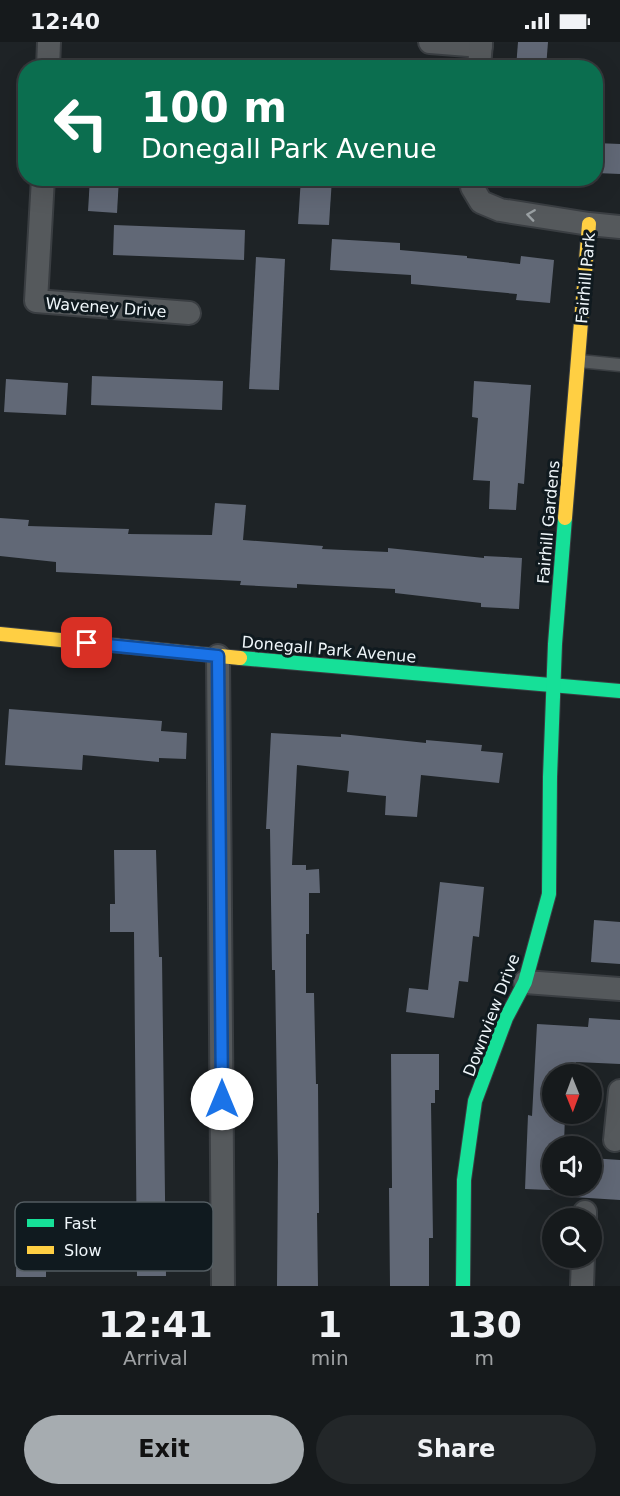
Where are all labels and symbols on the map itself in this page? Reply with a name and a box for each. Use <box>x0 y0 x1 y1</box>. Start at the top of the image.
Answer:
one-way arrow <box>526 209 536 222</box>
street label: Fairhill Park <box>572 231 599 324</box>
street label: Waveney Drive <box>45 294 167 321</box>
street label: Fairhill Gardens <box>534 460 563 585</box>
pin <box>61 617 112 668</box>
street label: Donegall Park Avenue <box>241 632 417 667</box>
street label: Downview Drive <box>459 951 524 1079</box>
north arrow <box>542 1064 602 1124</box>
position arrow <box>190 1067 254 1131</box>
legend <box>15 1202 213 1271</box>
text: Fast <box>64 1214 96 1233</box>
text: Slow <box>64 1241 101 1260</box>

